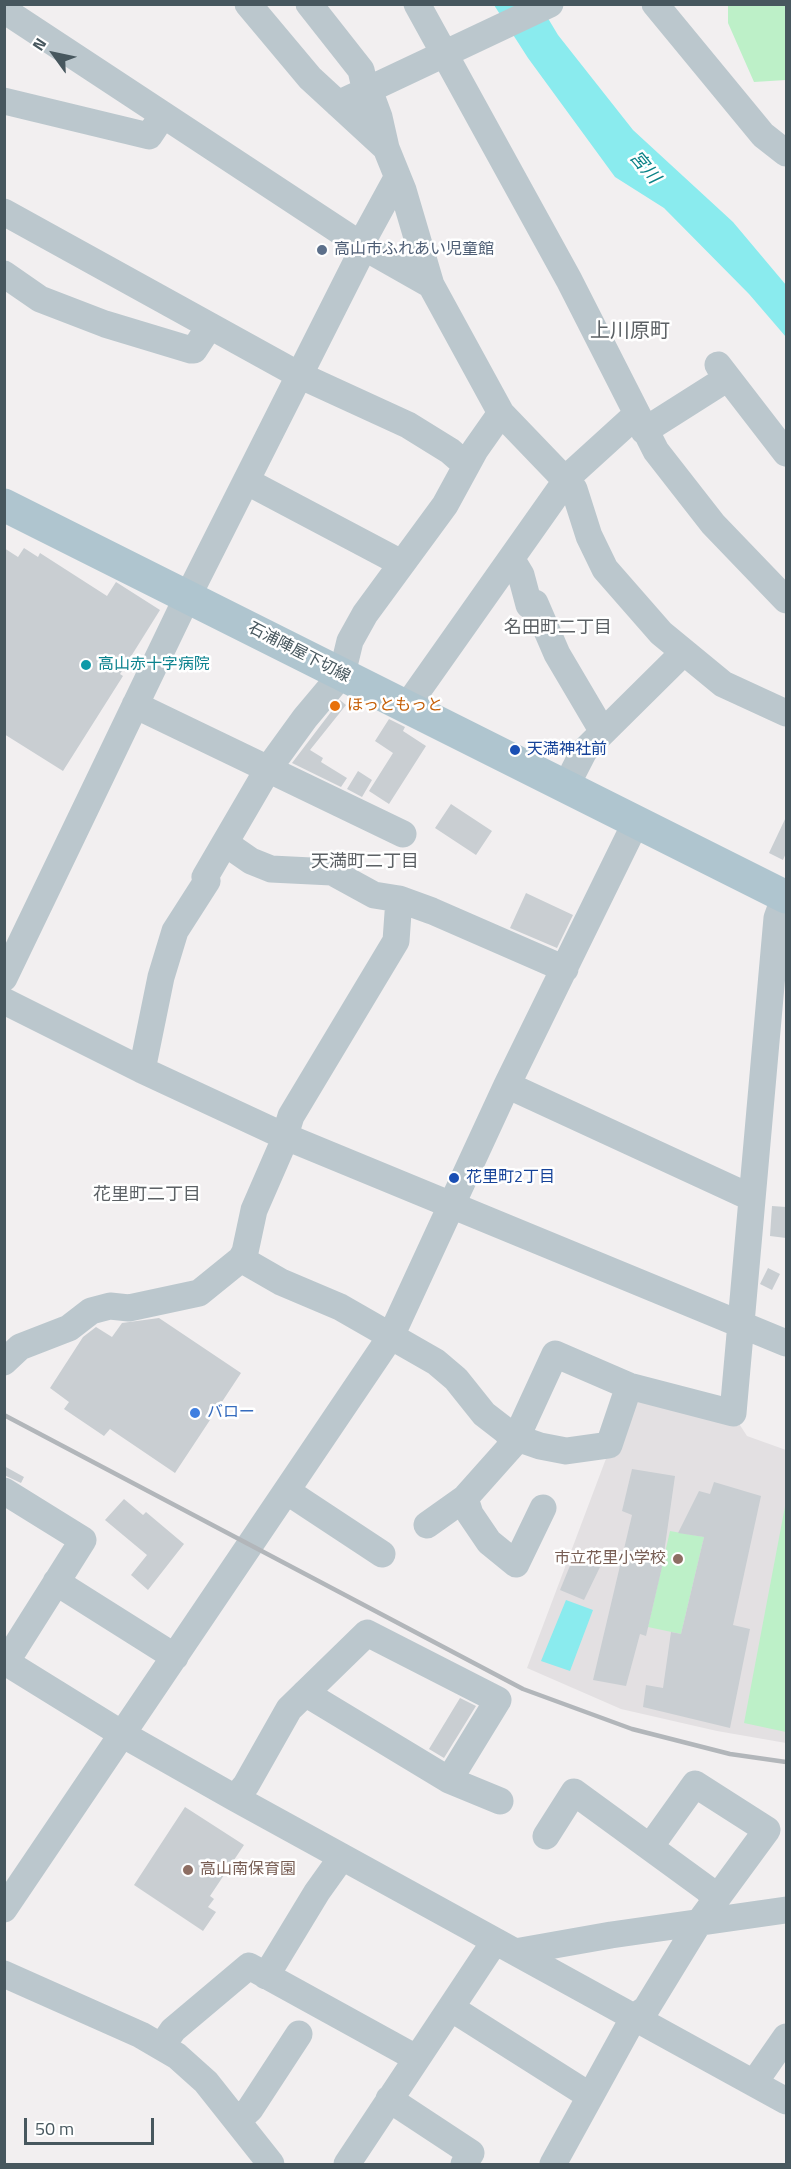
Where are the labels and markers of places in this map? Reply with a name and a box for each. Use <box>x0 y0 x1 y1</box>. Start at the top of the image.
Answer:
place label: 高山市ふれあい児童館 <box>334 240 494 260</box>
marker: 高山市ふれあい児童館 <box>315 243 329 257</box>
place label: 高山赤十字病院 <box>98 655 210 675</box>
marker: 高山赤十字病院 <box>79 658 93 672</box>
place label: ほっともっと <box>347 696 443 716</box>
marker: ほっともっと <box>328 699 342 713</box>
place label: 天満神社前 <box>527 740 607 760</box>
marker: 天満神社前 <box>508 743 522 757</box>
place label: 花里町2丁目 <box>466 1168 555 1188</box>
marker: 花里町2丁目 <box>447 1171 461 1185</box>
place label: バロー <box>207 1403 255 1423</box>
marker: バロー <box>188 1406 202 1420</box>
place label: 市立花里小学校 <box>554 1549 666 1569</box>
marker: 市立花里小学校 <box>671 1552 685 1566</box>
place label: 高山南保育園 <box>200 1860 296 1880</box>
marker: 高山南保育園 <box>181 1863 195 1877</box>

